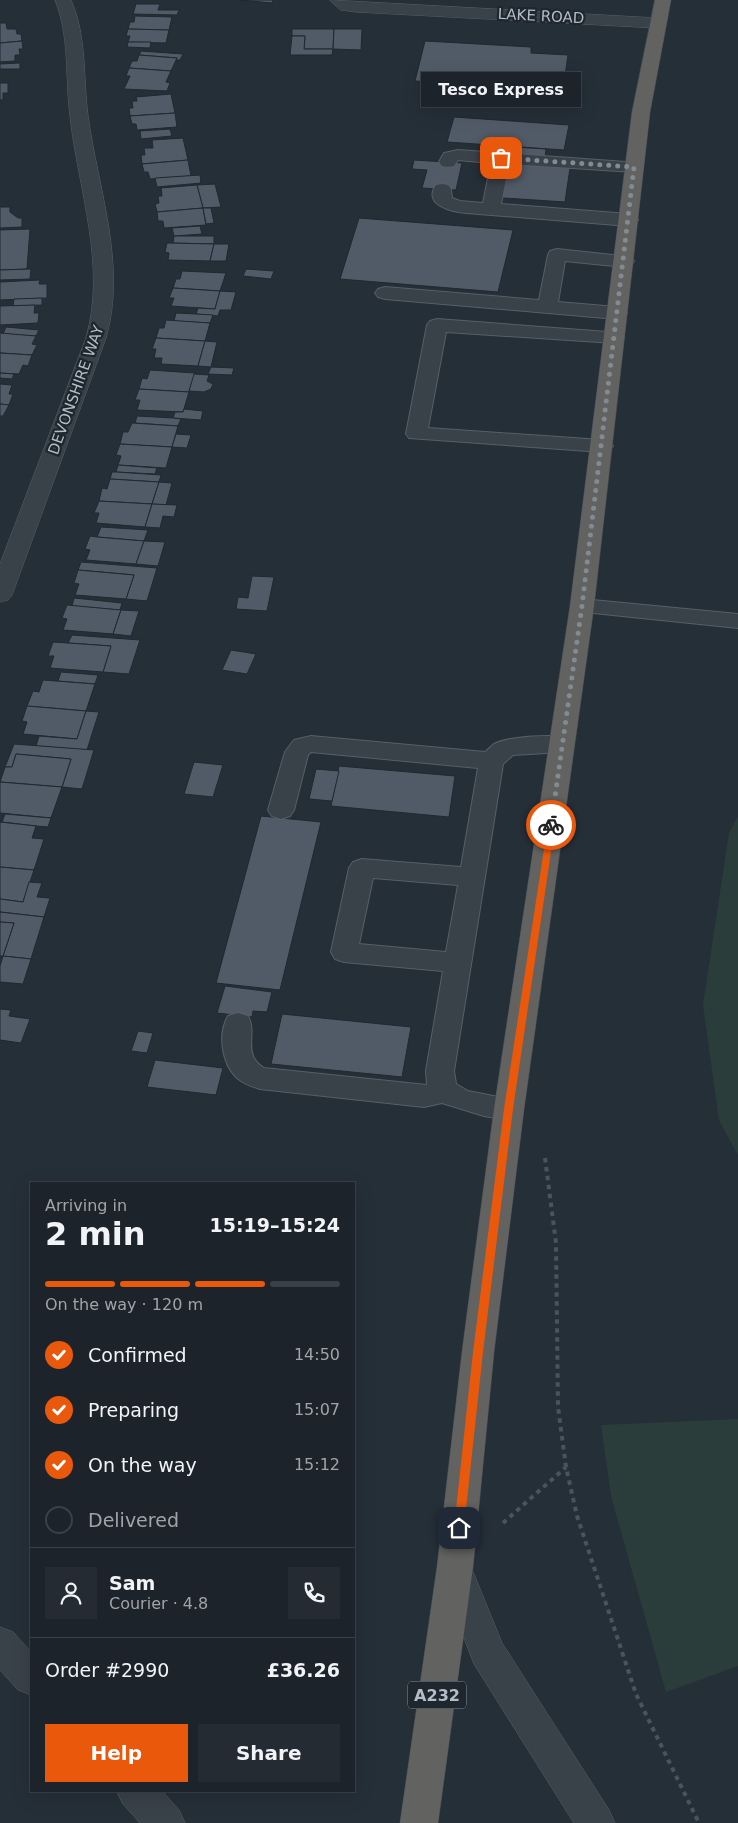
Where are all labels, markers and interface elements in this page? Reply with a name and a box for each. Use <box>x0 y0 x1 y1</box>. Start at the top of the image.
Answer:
street label: LAKE ROAD <box>497 5 585 27</box>
callout: Tesco Express <box>421 73 581 108</box>
text: Tesco Express <box>438 80 564 99</box>
pin <box>480 137 522 179</box>
icon: bag <box>487 144 515 172</box>
street label: DEVONSHIRE WAY <box>44 322 108 457</box>
courier <box>526 800 576 850</box>
icon: bike <box>537 811 565 839</box>
text: Arriving in <box>45 1196 127 1215</box>
text: 15:19–15:24 <box>210 1214 340 1236</box>
text: 2 min <box>45 1215 146 1253</box>
text: On the way · 120 m <box>45 1295 203 1314</box>
icon: check <box>45 1341 73 1369</box>
text: Confirmed <box>88 1344 187 1366</box>
text: 14:50 <box>294 1345 340 1364</box>
icon: check <box>45 1396 73 1424</box>
text: Preparing <box>88 1399 179 1421</box>
text: 15:07 <box>294 1400 340 1419</box>
icon: check <box>45 1451 73 1479</box>
text: On the way <box>88 1454 197 1476</box>
text: 15:12 <box>294 1455 340 1474</box>
pin <box>438 1507 480 1549</box>
text: Delivered <box>88 1509 179 1531</box>
icon: home <box>445 1514 473 1542</box>
button: person <box>45 1567 97 1619</box>
button: phone <box>288 1567 340 1619</box>
text: Sam <box>109 1572 155 1594</box>
text: Courier · 4.8 <box>109 1594 208 1613</box>
text: Order #2990 <box>45 1659 169 1681</box>
text: £36.26 <box>267 1659 340 1681</box>
road number: A232 <box>408 1682 466 1708</box>
button: Help <box>45 1724 188 1782</box>
button: Share <box>198 1724 340 1782</box>

